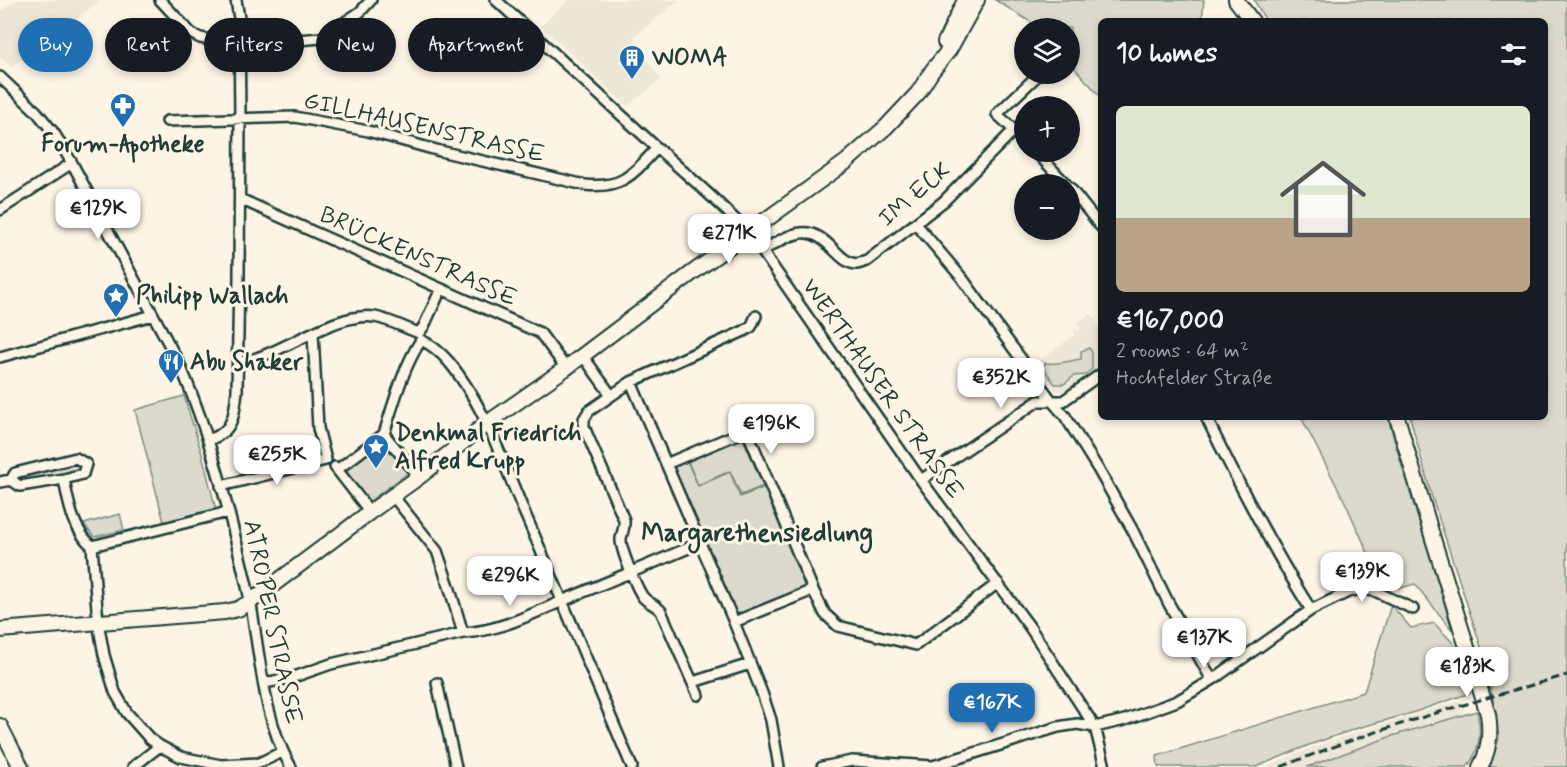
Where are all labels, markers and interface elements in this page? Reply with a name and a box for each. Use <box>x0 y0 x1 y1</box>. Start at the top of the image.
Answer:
chip: Buy <box>18 18 93 72</box>
chip: Rent <box>105 18 192 72</box>
chip: Filters <box>204 18 304 72</box>
chip: New <box>316 18 396 72</box>
chip: Apartment <box>408 18 545 72</box>
map controls <box>1014 18 1080 240</box>
button: layers <box>1014 18 1080 84</box>
text: 10 homes <box>1116 37 1217 71</box>
icon: filters <box>1497 38 1530 71</box>
building icon: WOMA <box>617 43 647 81</box>
place label: WOMA <box>651 43 728 74</box>
street label: GILLHAUSENSTRASSE <box>301 85 547 171</box>
pharmacy icon: Forum-Apotheke <box>108 91 138 129</box>
button: + <box>1014 96 1080 162</box>
place label: Forum-Apotheke <box>41 129 205 163</box>
icon: home <box>1269 145 1377 253</box>
street label: IM ECK <box>872 156 958 234</box>
button: − <box>1014 174 1080 240</box>
pin: €129K <box>56 189 140 240</box>
text: €129K <box>69 195 127 222</box>
street label: BRÜCKENSTRASSE <box>315 200 521 314</box>
pin: €271K <box>687 214 771 265</box>
text: €271K <box>702 220 756 247</box>
street label: WERTHAUSER STRASSE <box>794 273 970 505</box>
place icon: Philipp Wallach <box>101 281 131 319</box>
place label: Philipp Wallach <box>136 281 289 312</box>
text: €167,000 <box>1116 304 1224 338</box>
text: 2 rooms · 64 m² <box>1116 338 1249 365</box>
restaurant icon: Abu Shaker <box>156 347 186 385</box>
place label: Abu Shaker <box>190 347 304 378</box>
pin: €352K <box>959 358 1043 409</box>
text: €352K <box>972 364 1030 391</box>
text: Hochfelder Straße <box>1116 365 1273 392</box>
pin: €196K <box>729 404 813 455</box>
text: €196K <box>742 410 800 437</box>
place label: Denkmal Friedrich Alfred Krupp <box>395 418 582 477</box>
place icon: Denkmal Friedrich Alfred Krupp <box>361 432 391 470</box>
pin: €255K <box>235 435 319 486</box>
text: €255K <box>248 441 306 468</box>
street label: ATROPER STRASSE <box>235 517 309 727</box>
district label: Margarethensiedlung <box>641 517 873 554</box>
pin: €139K <box>1320 552 1404 603</box>
pin: €296K <box>468 556 552 607</box>
text: €139K <box>1334 558 1390 585</box>
text: €296K <box>481 562 539 589</box>
pin: €137K <box>1162 618 1246 669</box>
text: €137K <box>1176 624 1232 651</box>
pin: €183K <box>1425 647 1509 698</box>
text: €183K <box>1439 653 1495 680</box>
pin: €167K <box>950 683 1034 734</box>
text: €167K <box>963 689 1021 716</box>

